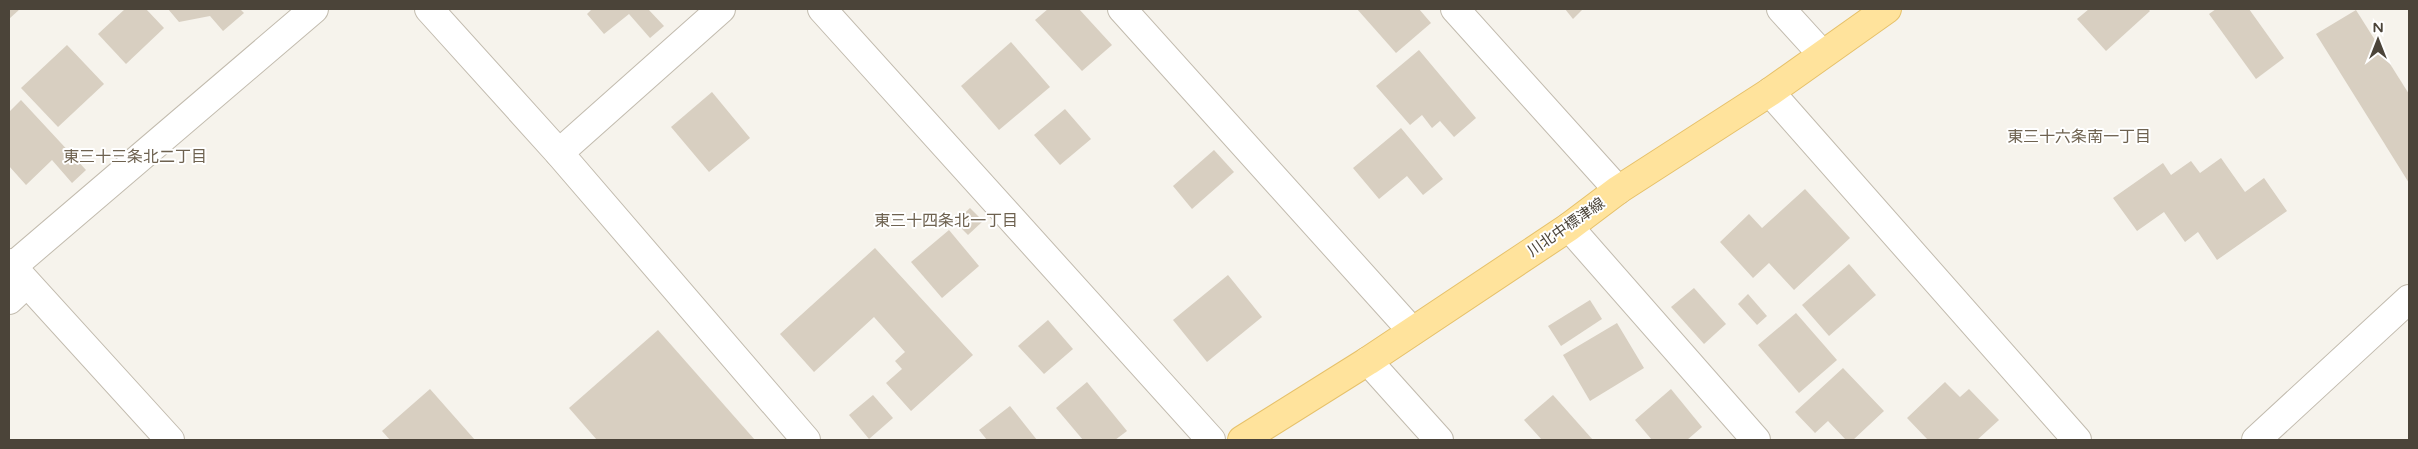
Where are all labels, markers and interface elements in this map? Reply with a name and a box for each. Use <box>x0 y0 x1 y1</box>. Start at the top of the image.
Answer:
north arrow <box>2353 15 2403 65</box>
text: N <box>2372 19 2384 36</box>
district label: 東三十六条南一丁目 <box>2007 127 2151 147</box>
district label: 東三十三条北二丁目 <box>63 147 207 167</box>
street label: 川北中標津線 <box>1524 194 1608 260</box>
district label: 東三十四条北一丁目 <box>874 211 1018 231</box>

